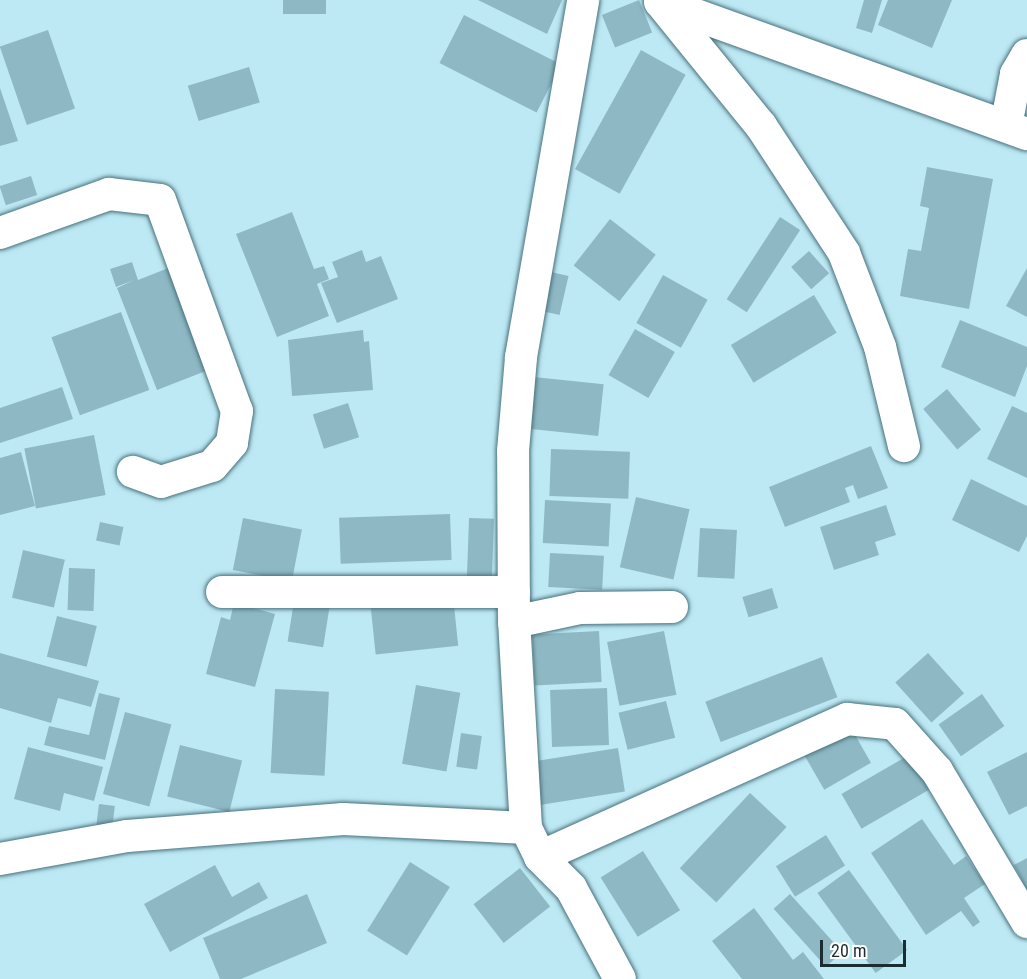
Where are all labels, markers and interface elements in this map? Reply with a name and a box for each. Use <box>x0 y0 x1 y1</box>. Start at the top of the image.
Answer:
scale bar <box>823 928 908 966</box>
text: 20 m <box>831 940 866 961</box>

